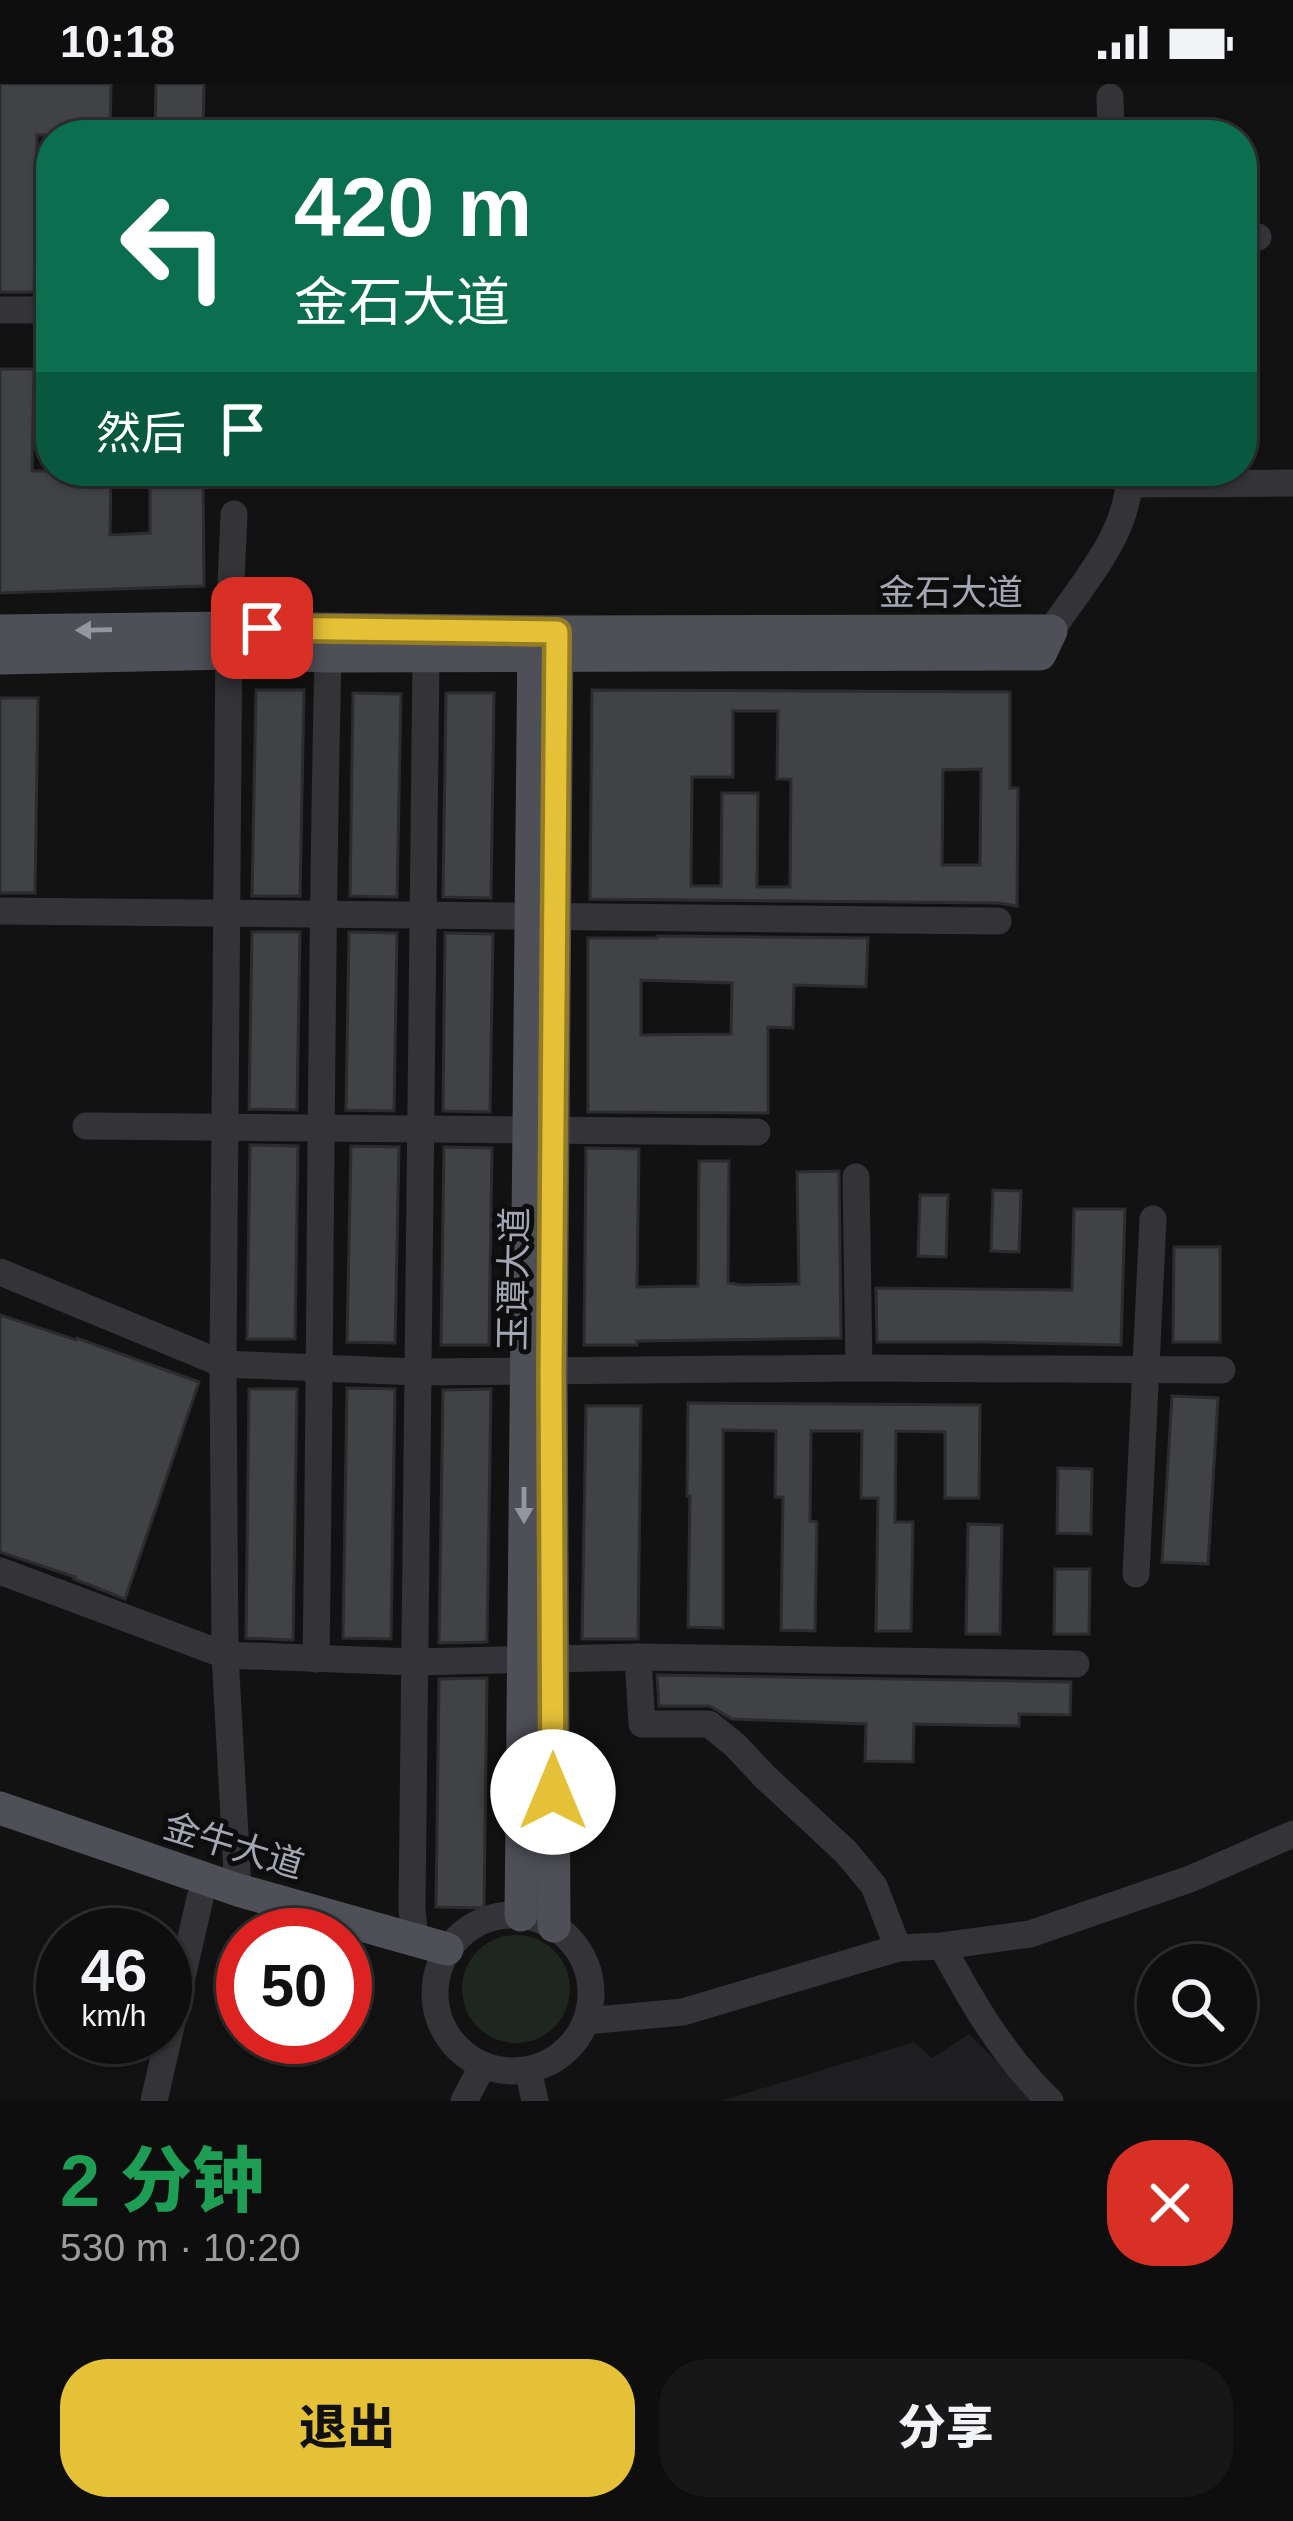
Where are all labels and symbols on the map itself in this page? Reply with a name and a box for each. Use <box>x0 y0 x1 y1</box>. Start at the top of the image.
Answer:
street label: 金石大道 <box>879 572 1023 613</box>
pin <box>211 577 313 679</box>
one-way arrow <box>74 620 112 640</box>
street label: 玉谭大道 <box>492 1207 535 1351</box>
one-way arrow <box>515 1487 534 1525</box>
position arrow <box>490 1729 616 1855</box>
street label: 金牛大道 <box>159 1805 309 1886</box>
speed limit sign: 50 <box>216 1908 372 2064</box>

